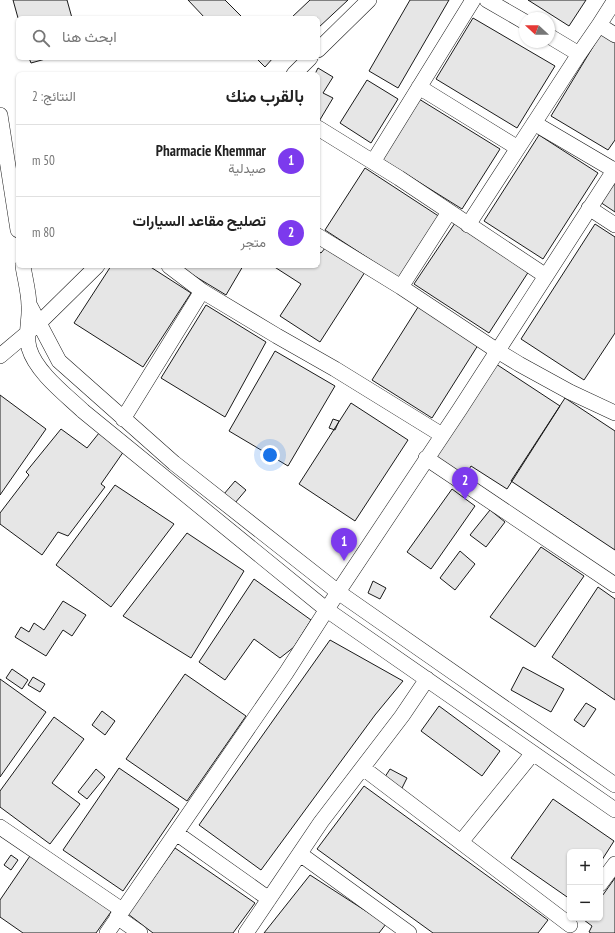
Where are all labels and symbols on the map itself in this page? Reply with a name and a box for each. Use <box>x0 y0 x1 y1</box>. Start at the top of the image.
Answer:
north arrow <box>519 12 555 48</box>
your location <box>260 445 280 465</box>
pin: 2 <box>452 467 478 500</box>
pin: 1 <box>331 528 357 561</box>

